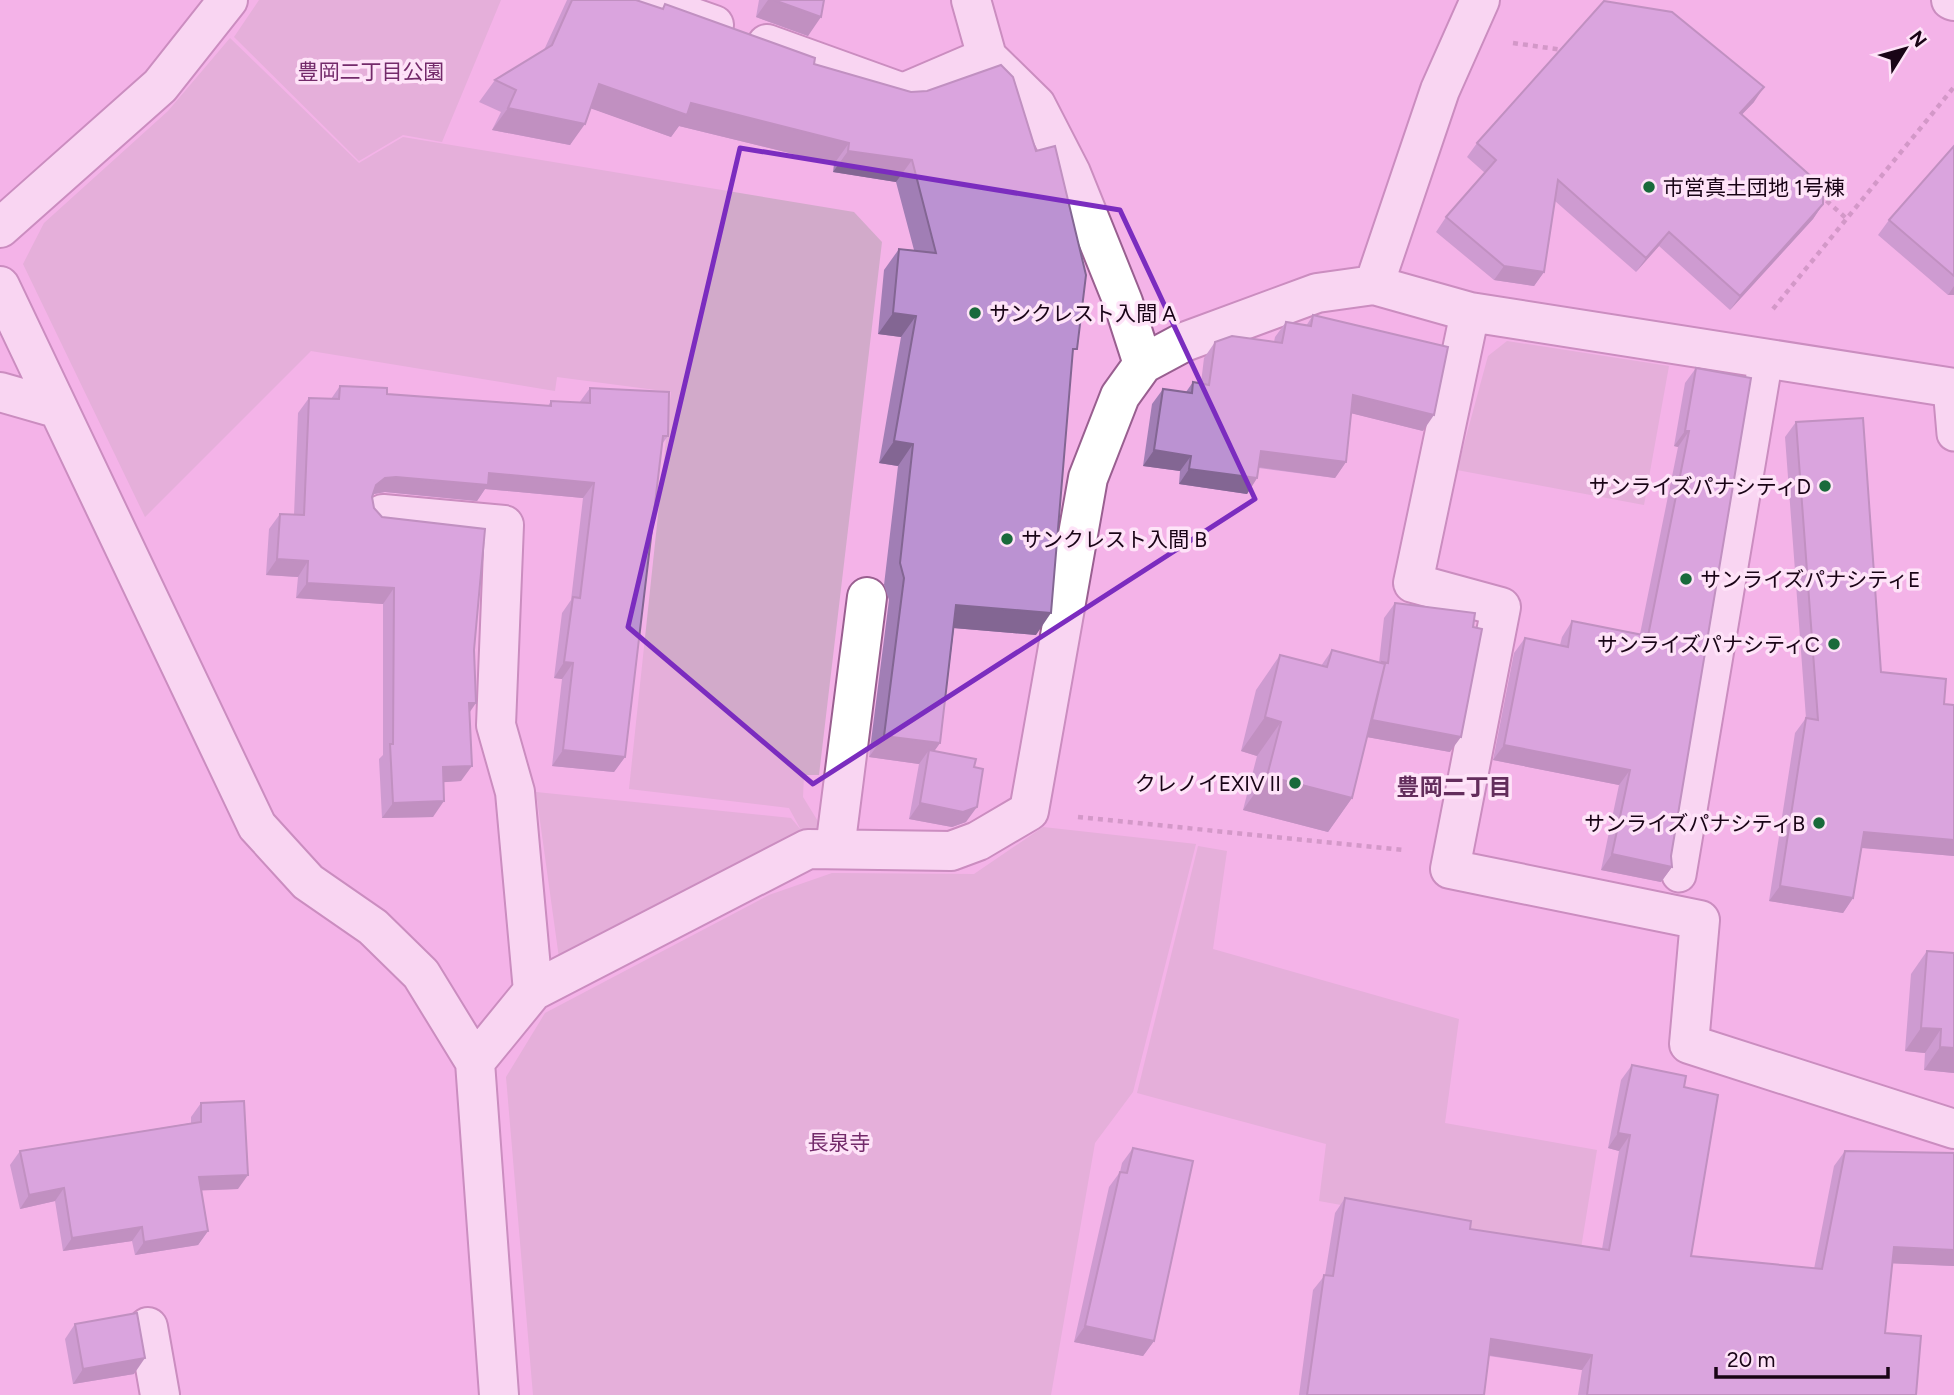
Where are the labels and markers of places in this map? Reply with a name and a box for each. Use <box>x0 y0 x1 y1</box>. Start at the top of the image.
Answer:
place label: 市営真土団地 1号棟 <box>1663 175 1845 200</box>
marker: 市営真土団地 1号棟 <box>1641 179 1657 195</box>
place label: サンクレスト入間 A <box>989 301 1176 326</box>
marker: サンクレスト入間 A <box>967 305 983 321</box>
place label: サンライズパナシティD <box>1588 474 1811 499</box>
marker: サンライズパナシティD <box>1817 478 1833 494</box>
place label: サンクレスト入間 B <box>1021 527 1207 552</box>
marker: サンクレスト入間 B <box>999 531 1015 547</box>
place label: サンライズパナシティE <box>1700 567 1921 592</box>
marker: サンライズパナシティE <box>1678 571 1694 587</box>
place label: サンライズパナシティC <box>1597 632 1820 657</box>
marker: サンライズパナシティC <box>1826 636 1842 652</box>
place label: クレノイEXIV II <box>1135 771 1281 796</box>
marker: クレノイEXIV II <box>1287 775 1303 791</box>
place label: サンライズパナシティB <box>1584 811 1805 836</box>
marker: サンライズパナシティB <box>1811 815 1827 831</box>

